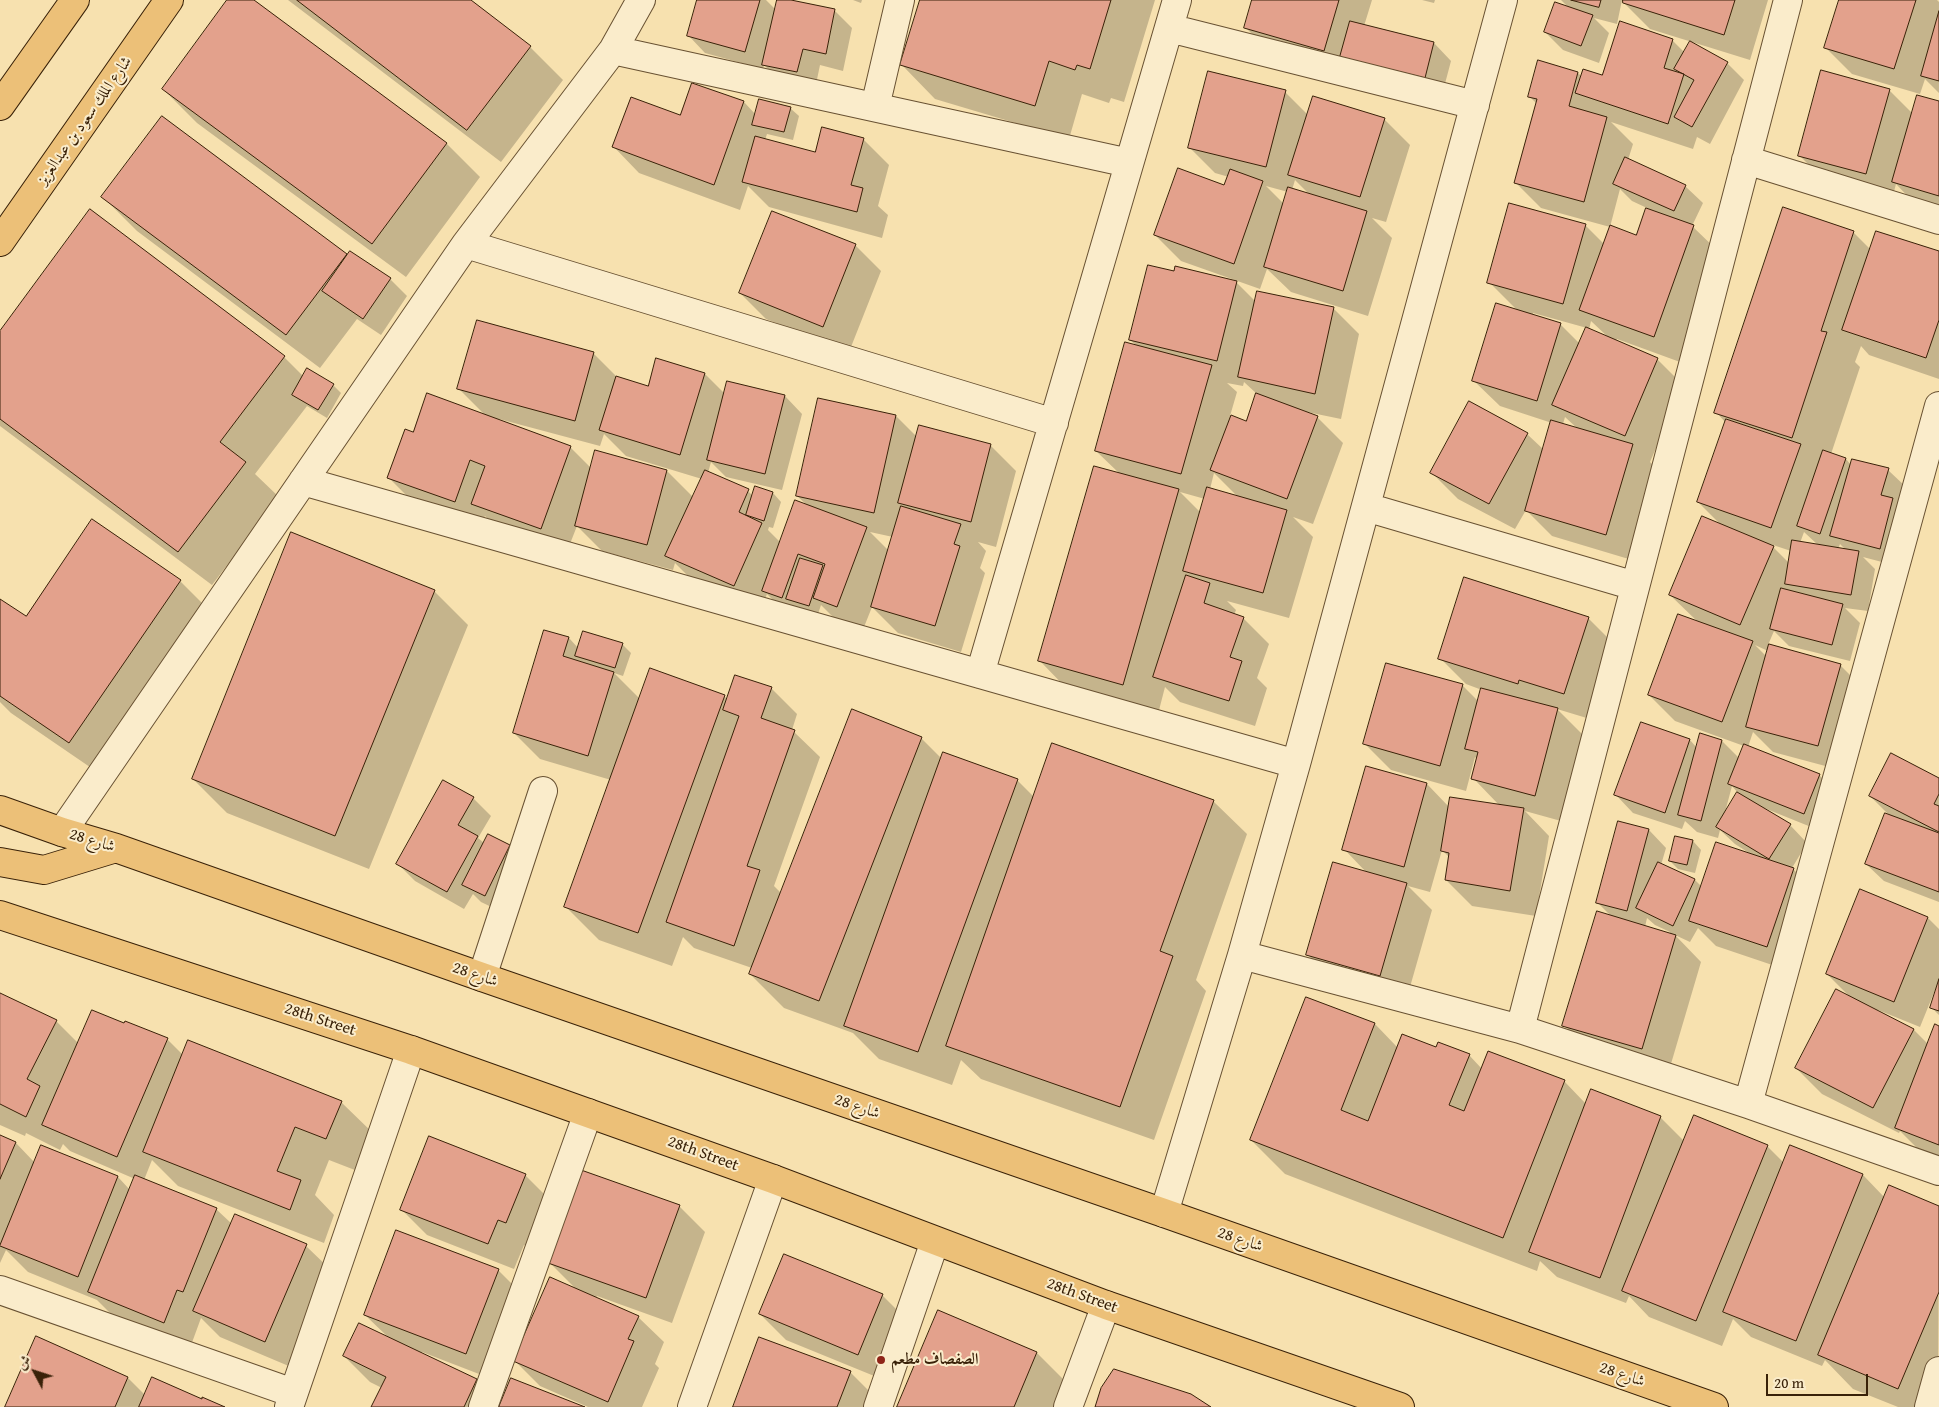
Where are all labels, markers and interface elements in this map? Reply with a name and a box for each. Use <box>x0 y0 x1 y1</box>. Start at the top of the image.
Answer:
street label: شارع الملك سعود بن عبدالعزيز <box>33 53 137 189</box>
street label: شارع 28 <box>67 825 117 857</box>
street label: شارع 28 <box>450 958 500 992</box>
street label: 28th Street <box>282 999 358 1041</box>
street label: شارع 28 <box>832 1090 882 1124</box>
street label: 28th Street <box>665 1132 741 1176</box>
street label: شارع 28 <box>1215 1223 1265 1257</box>
street label: 28th Street <box>1044 1274 1120 1318</box>
north arrow <box>10 1347 60 1397</box>
place label: الصفصاف مطعم <box>891 1350 979 1370</box>
text: ش <box>11 1351 36 1374</box>
marker: الصفصاف مطعم <box>875 1354 887 1366</box>
street label: شارع 28 <box>1597 1358 1647 1392</box>
scale bar <box>1769 1364 1872 1396</box>
text: 20 m <box>1774 1372 1804 1393</box>

